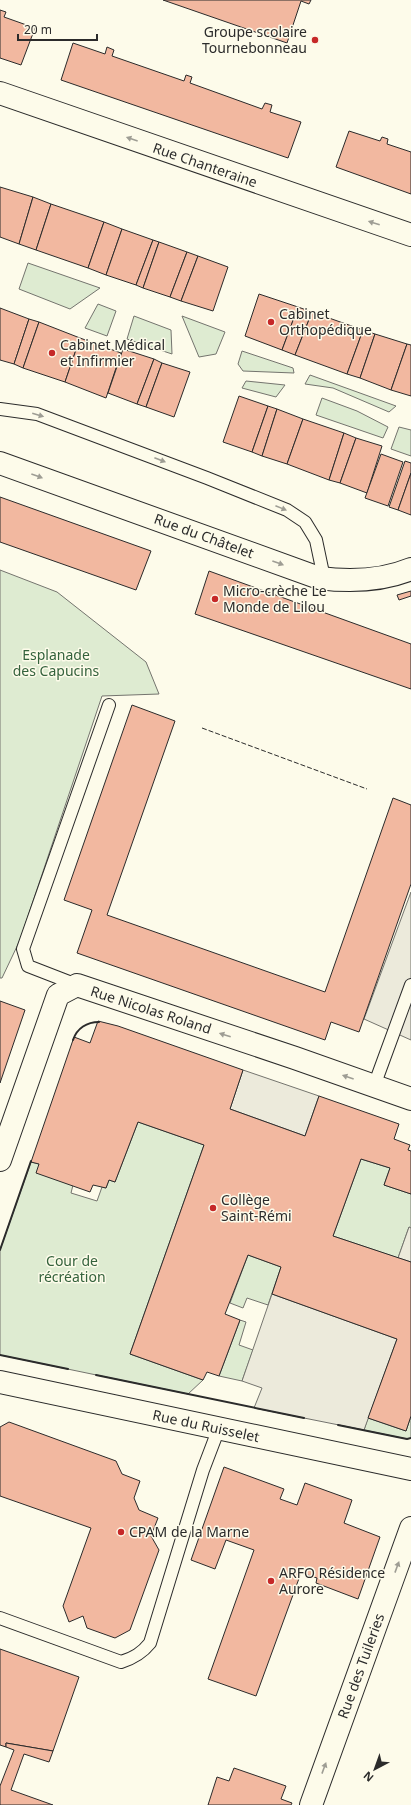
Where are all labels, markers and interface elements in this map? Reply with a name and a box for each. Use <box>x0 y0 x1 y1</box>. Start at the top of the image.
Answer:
scale bar <box>18 16 97 42</box>
text: 20 m <box>24 21 52 38</box>
place label: Groupe scolaire Tournebonneau <box>202 22 307 57</box>
marker: Groupe scolaire Tournebonneau <box>310 35 320 45</box>
one-way arrow <box>126 136 138 142</box>
street label: Rue Chanteraine <box>150 138 260 191</box>
one-way arrow <box>368 220 380 226</box>
place label: Cabinet Orthopédique <box>279 304 372 339</box>
marker: Cabinet Orthopédique <box>266 317 276 327</box>
place label: Cabinet Médical et Infirmier <box>60 335 165 370</box>
marker: Cabinet Médical et Infirmier <box>47 348 57 358</box>
one-way arrow <box>33 412 45 418</box>
one-way arrow <box>155 458 167 464</box>
one-way arrow <box>31 474 43 480</box>
one-way arrow <box>275 504 287 511</box>
street label: Rue du Châtelet <box>152 509 257 562</box>
one-way arrow <box>272 560 284 566</box>
place label: Micro-crèche Le Monde de Lilou <box>223 581 327 616</box>
marker: Micro-crèche Le Monde de Lilou <box>210 594 220 604</box>
park label: Esplanade des Capucins <box>13 645 100 680</box>
street label: Rue Nicolas Roland <box>88 981 214 1038</box>
one-way arrow <box>218 1032 230 1038</box>
one-way arrow <box>341 1073 353 1079</box>
place label: Collège Saint-Rémi <box>221 1190 292 1225</box>
marker: Collège Saint-Rémi <box>208 1203 218 1213</box>
park label: Cour de récréation <box>38 1251 106 1286</box>
street label: Rue du Ruisselet <box>151 1405 261 1446</box>
place label: CPAM de la Marne <box>129 1522 249 1541</box>
marker: CPAM de la Marne <box>116 1527 126 1537</box>
one-way arrow <box>394 1561 400 1573</box>
place label: ARFO Résidence Aurore <box>279 1563 385 1598</box>
marker: ARFO Résidence Aurore <box>266 1576 276 1586</box>
street label: Rue des Tuileries <box>333 1610 388 1721</box>
north arrow <box>355 1749 395 1789</box>
one-way arrow <box>321 1762 327 1774</box>
text: N <box>360 1768 376 1786</box>

